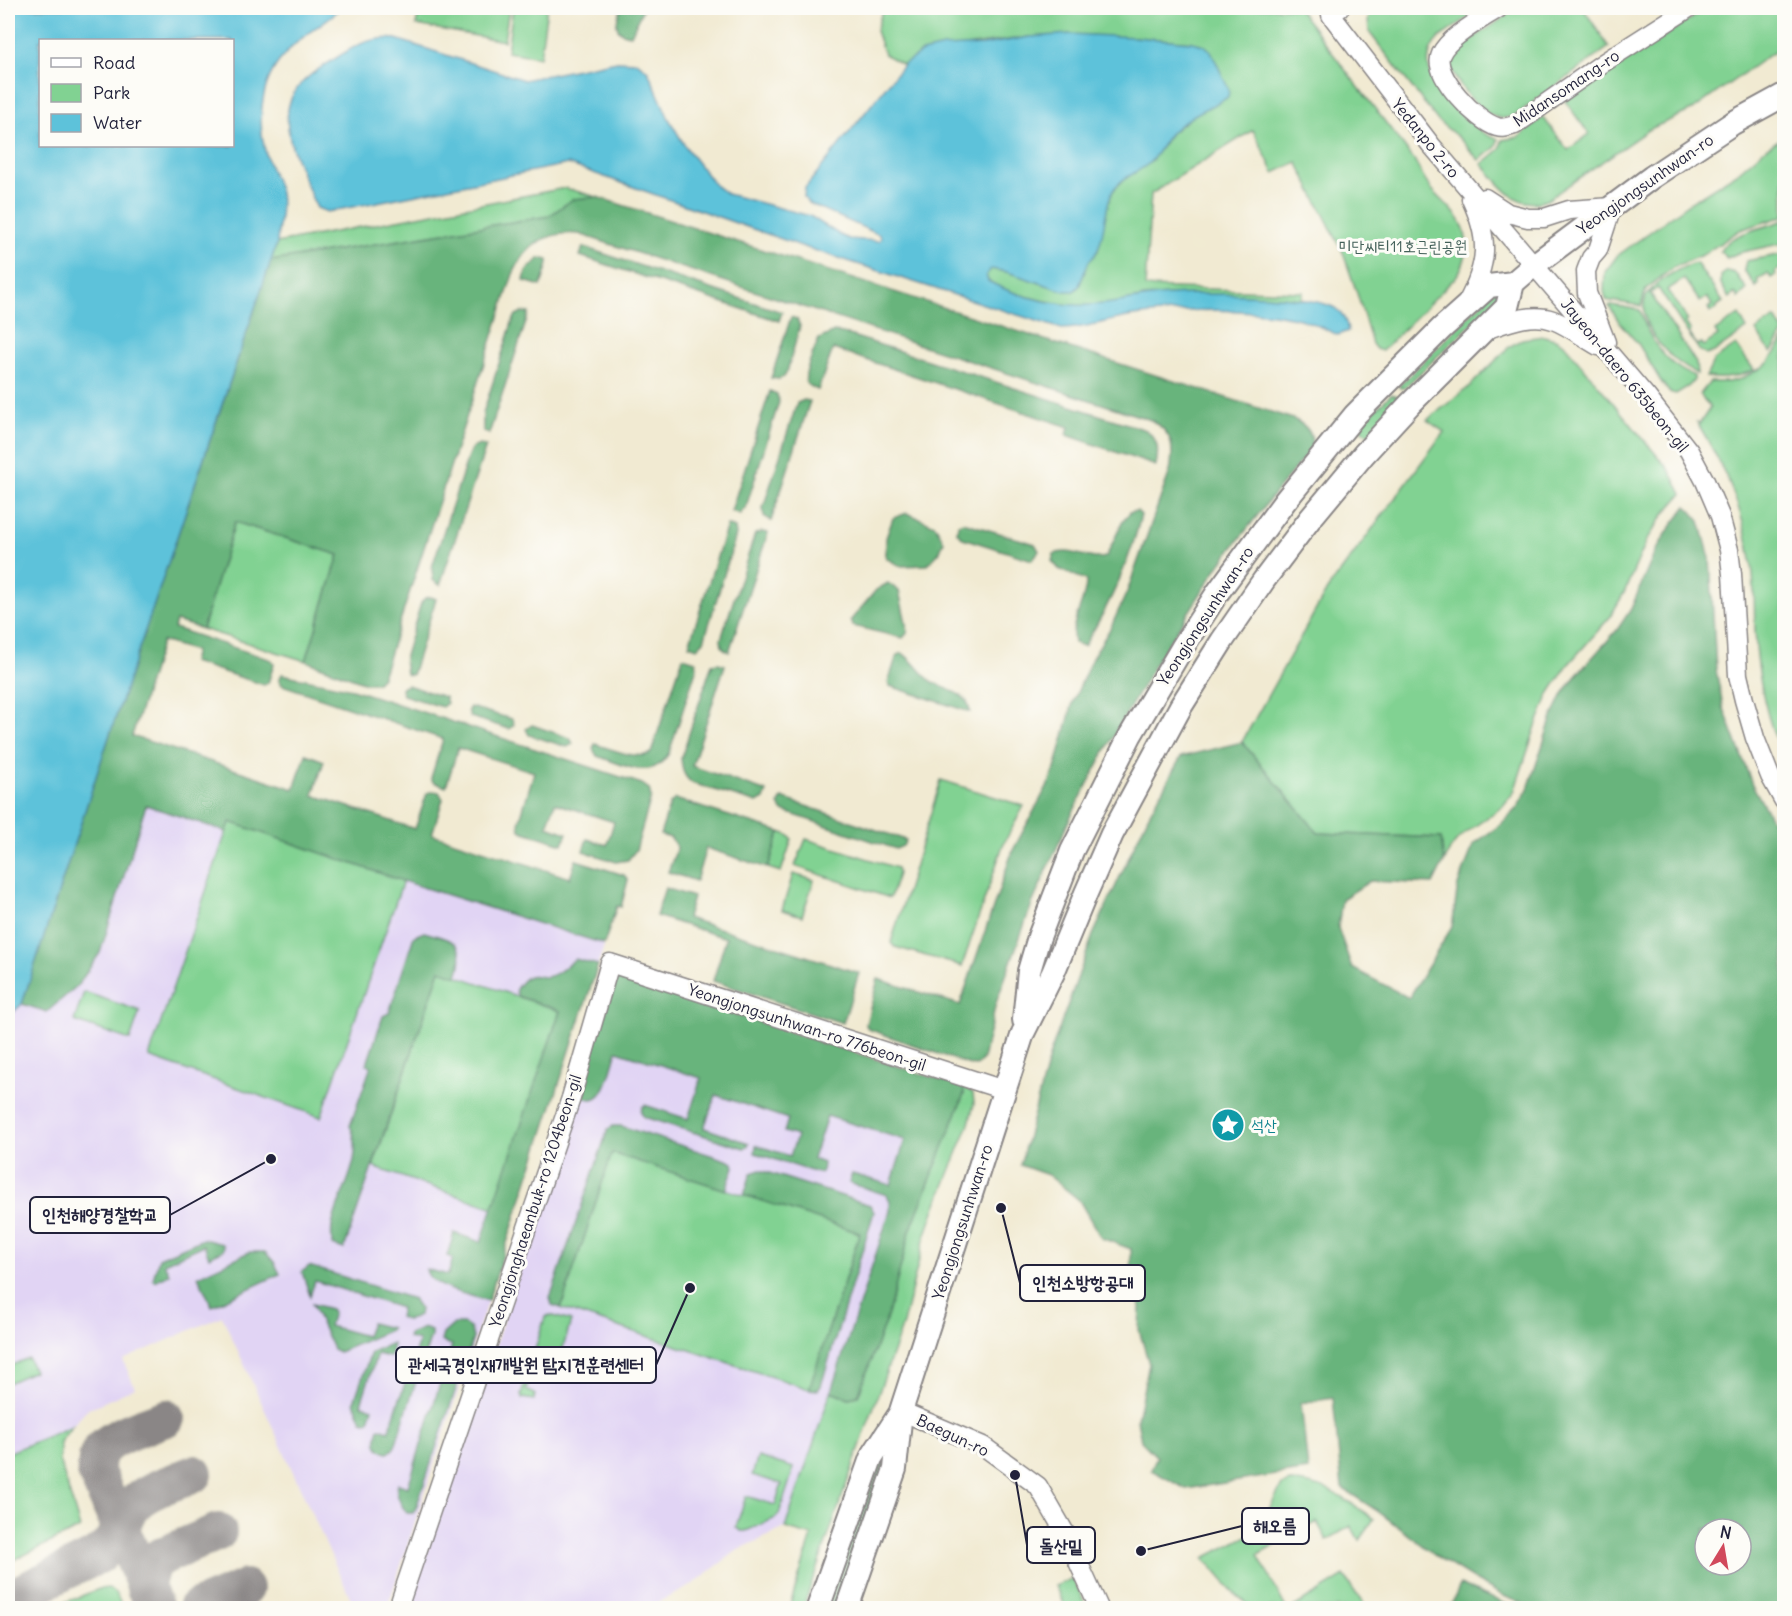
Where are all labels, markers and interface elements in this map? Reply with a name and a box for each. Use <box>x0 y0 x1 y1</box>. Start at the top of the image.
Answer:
legend <box>39 39 234 147</box>
street label: Midansomang-ro <box>1509 45 1623 131</box>
text: Road <box>93 51 136 74</box>
text: Park <box>93 81 130 104</box>
street label: Yedanpo 2-ro <box>1388 94 1464 182</box>
text: Water <box>93 111 143 134</box>
street label: Yeongjongsunhwan-ro <box>1573 129 1717 239</box>
park label: 미단씨티11호근린공원 <box>1339 236 1467 256</box>
street label: Jayeon-daero 635beon-gil <box>1557 294 1693 456</box>
street label: Yeongjongsunhwan-ro <box>1152 543 1258 689</box>
street label: Yeongjongsunhwan-ro 776beon-gil <box>685 979 929 1075</box>
street label: Yeongjonghaeanbuk-ro 1204beon-gil <box>485 1072 585 1330</box>
place icon: 석산 <box>1210 1107 1246 1143</box>
place label: 석산 <box>1251 1115 1277 1135</box>
street label: Yeongjongsunhwan-ro <box>927 1142 997 1302</box>
callout: 인천해양경찰학교 <box>30 1197 170 1233</box>
text: 인천해양경찰학교 <box>42 1203 158 1226</box>
callout: 인천소방항공대 <box>1020 1265 1145 1301</box>
text: 인천소방항공대 <box>1032 1271 1134 1294</box>
callout: 관세국경인재개발원 탐지견훈련센터 <box>396 1347 656 1383</box>
text: 관세국경인재개발원 탐지견훈련센터 <box>408 1353 644 1376</box>
street label: Baegun-ro <box>914 1410 992 1460</box>
callout: 해오름 <box>1242 1508 1309 1544</box>
text: 해오름 <box>1253 1514 1297 1537</box>
north arrow <box>1693 1517 1753 1577</box>
text: N <box>1719 1521 1733 1543</box>
callout: 돌산밑 <box>1027 1527 1095 1563</box>
text: 돌산밑 <box>1039 1534 1083 1557</box>

